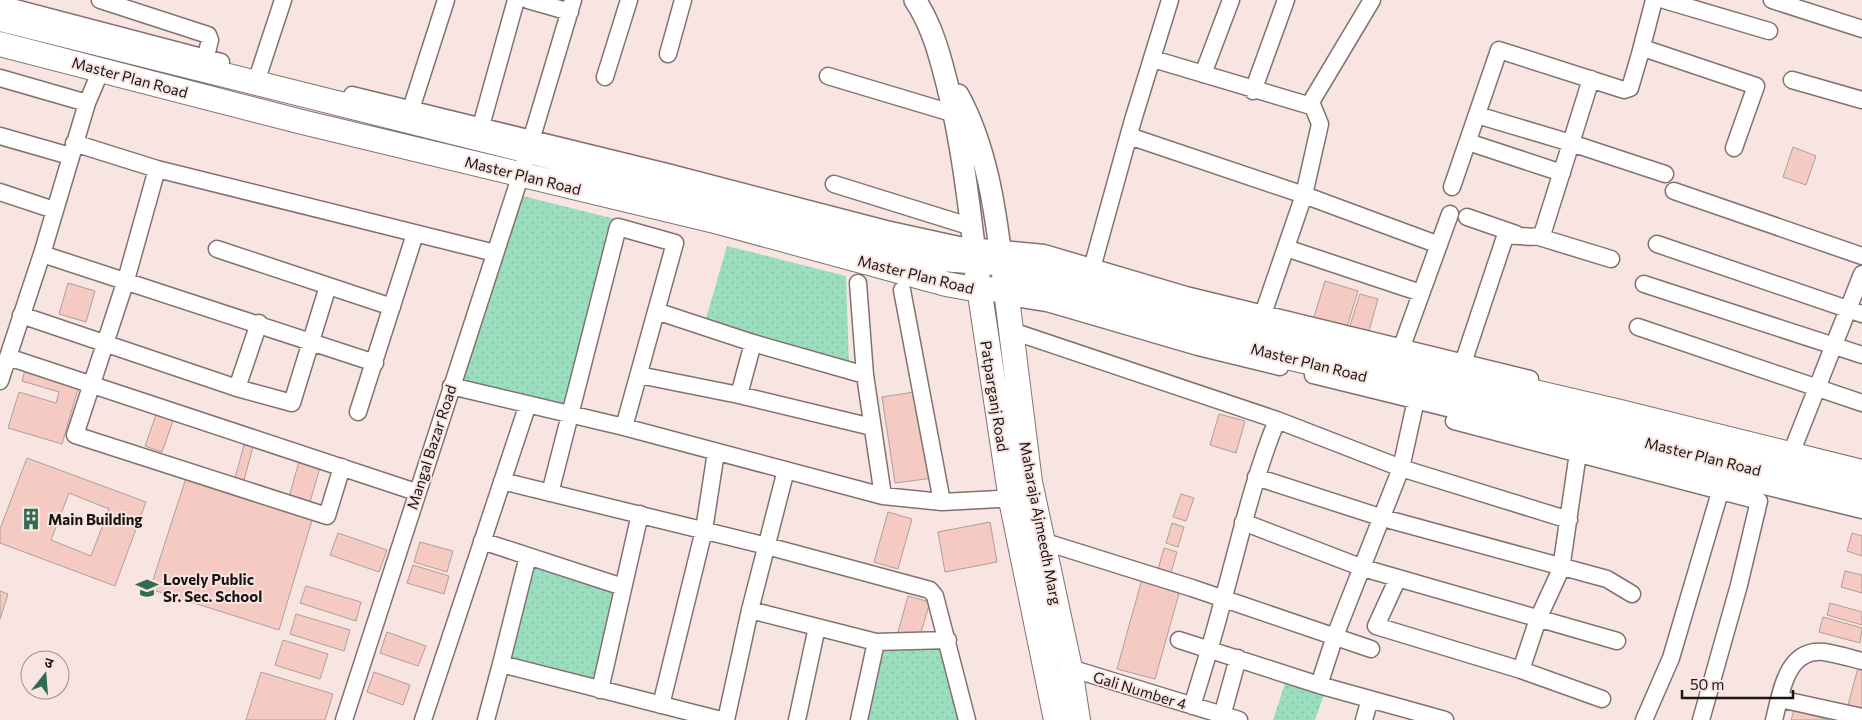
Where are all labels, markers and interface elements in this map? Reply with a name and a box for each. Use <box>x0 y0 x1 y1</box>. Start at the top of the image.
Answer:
street label: Master Plan Road <box>70 53 190 101</box>
street label: Master Plan Road <box>463 152 583 198</box>
street label: Master Plan Road <box>856 251 976 297</box>
street label: Patparganj Road <box>977 339 1013 453</box>
street label: Master Plan Road <box>1249 339 1369 385</box>
street label: Mangal Bazar Road <box>402 382 460 512</box>
street label: Master Plan Road <box>1643 433 1763 479</box>
street label: Maharaja Ajmeedh Marg <box>1016 440 1066 606</box>
building icon: Main Building <box>18 506 44 532</box>
place label: Main Building <box>48 510 143 528</box>
place label: Lovely Public Sr. Sec. School <box>163 570 262 605</box>
school or university icon: Lovely Public Sr. Sec. School <box>134 575 160 601</box>
north arrow <box>20 650 70 700</box>
text: उ <box>43 653 56 672</box>
street label: Gali Number 4 <box>1091 667 1189 713</box>
scale bar <box>1682 668 1793 700</box>
text: 50 m <box>1690 675 1724 693</box>

